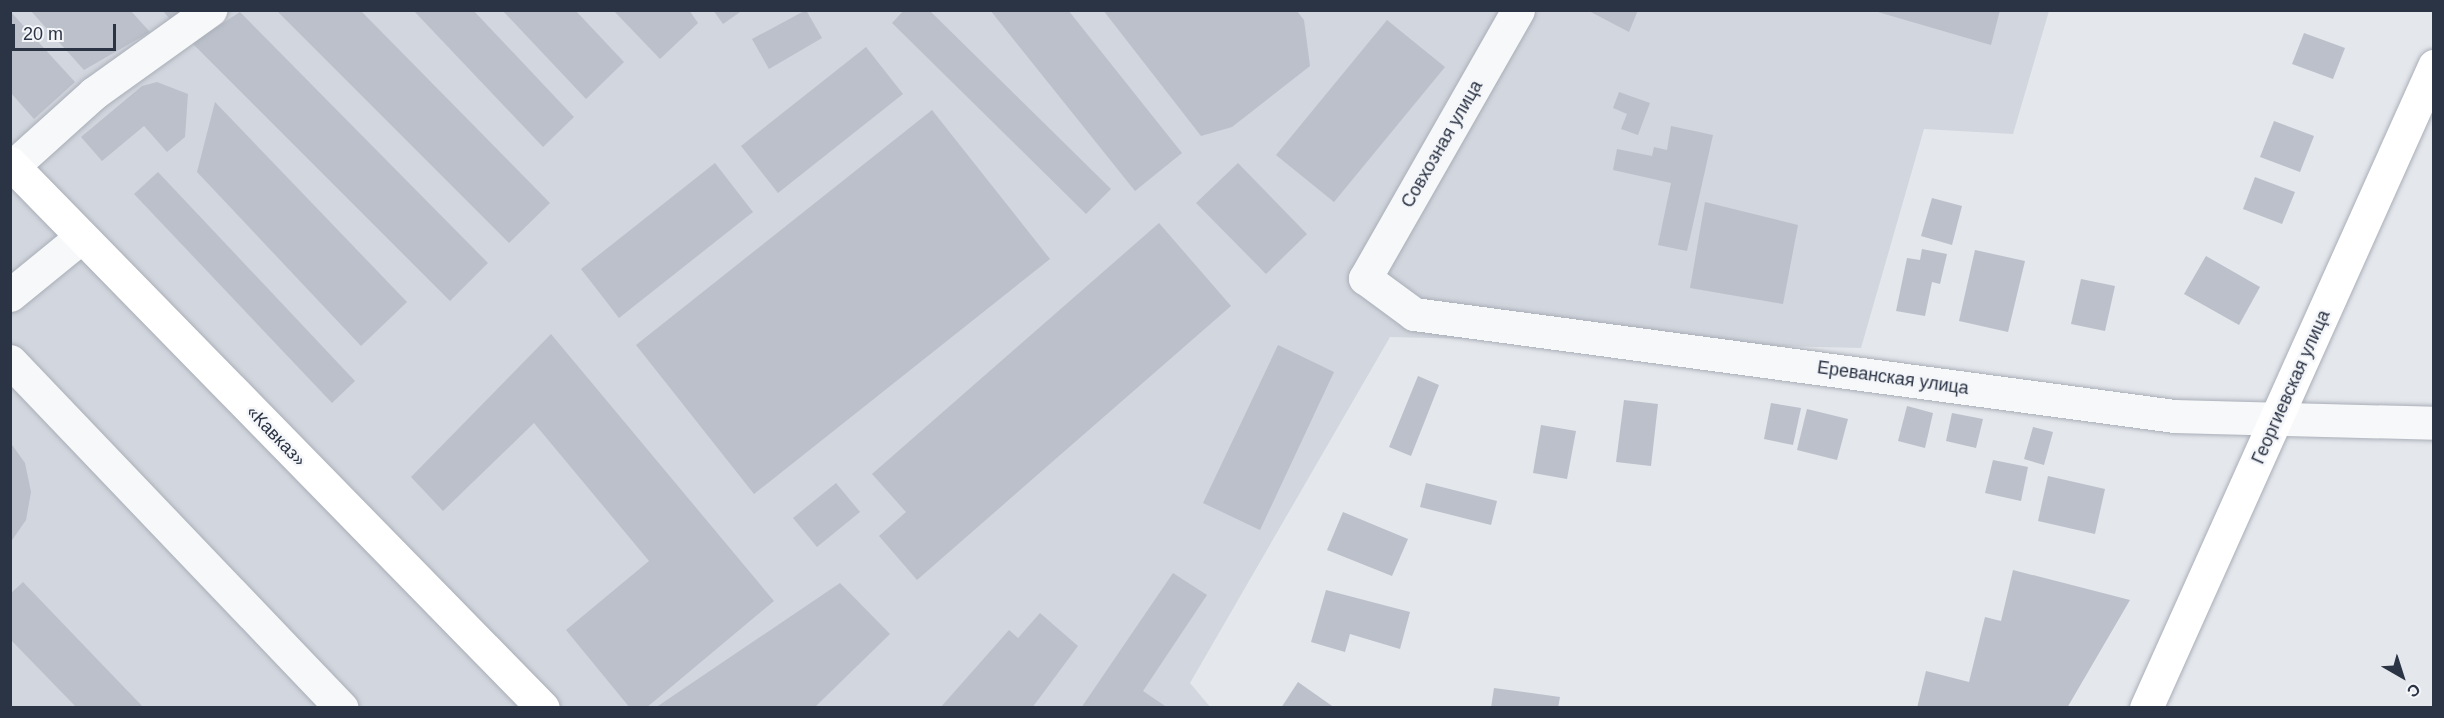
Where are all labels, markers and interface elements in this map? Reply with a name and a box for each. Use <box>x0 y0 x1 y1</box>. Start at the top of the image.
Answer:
scale bar <box>15 12 118 50</box>
text: 20 m <box>23 24 63 44</box>
street label: Совхозная улица <box>1397 76 1487 212</box>
street label: Георгиевская улица <box>2247 307 2335 467</box>
street label: Ереванская улица <box>1816 357 1970 399</box>
street label: «Кавказ» <box>242 401 310 471</box>
north arrow <box>2372 646 2432 706</box>
text: С <box>2404 680 2423 701</box>

